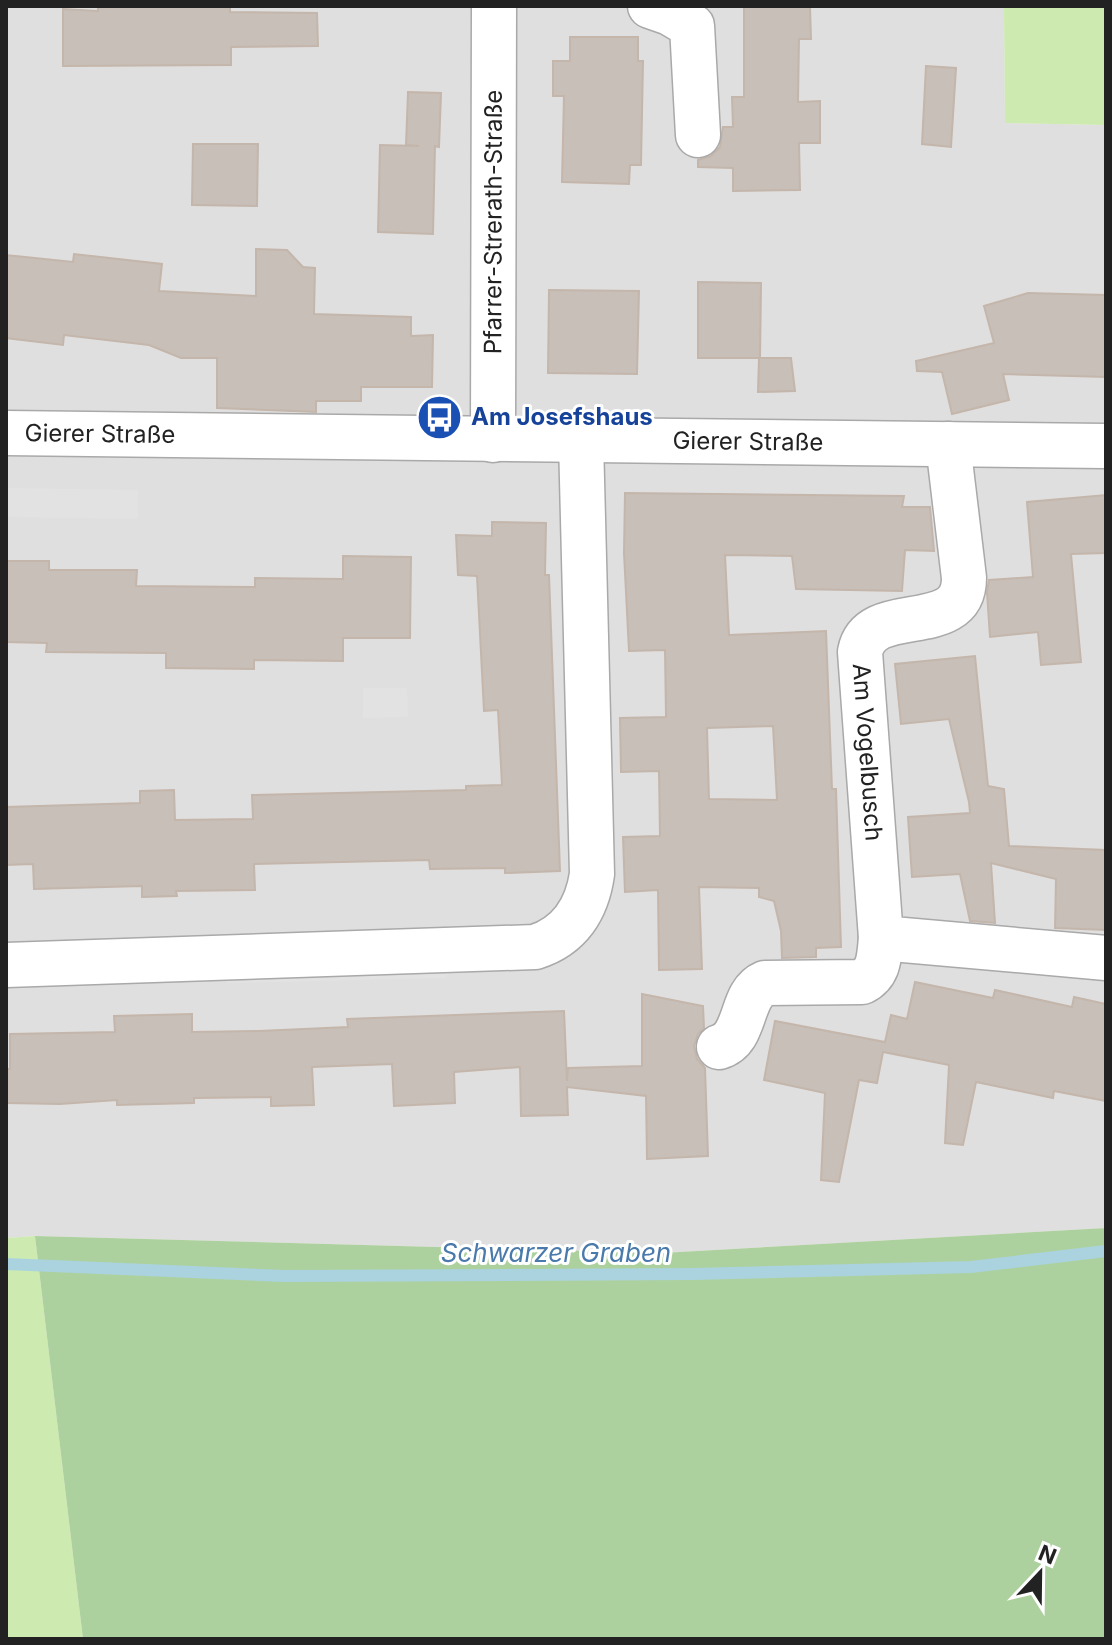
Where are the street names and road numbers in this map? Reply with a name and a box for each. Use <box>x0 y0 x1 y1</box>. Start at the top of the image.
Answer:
street label: Pfarrer-Strerath-Straße <box>478 90 508 354</box>
street label: Gierer Straße <box>24 418 176 449</box>
street label: Gierer Straße <box>672 426 823 457</box>
street label: Am Vogelbusch <box>847 662 889 842</box>

